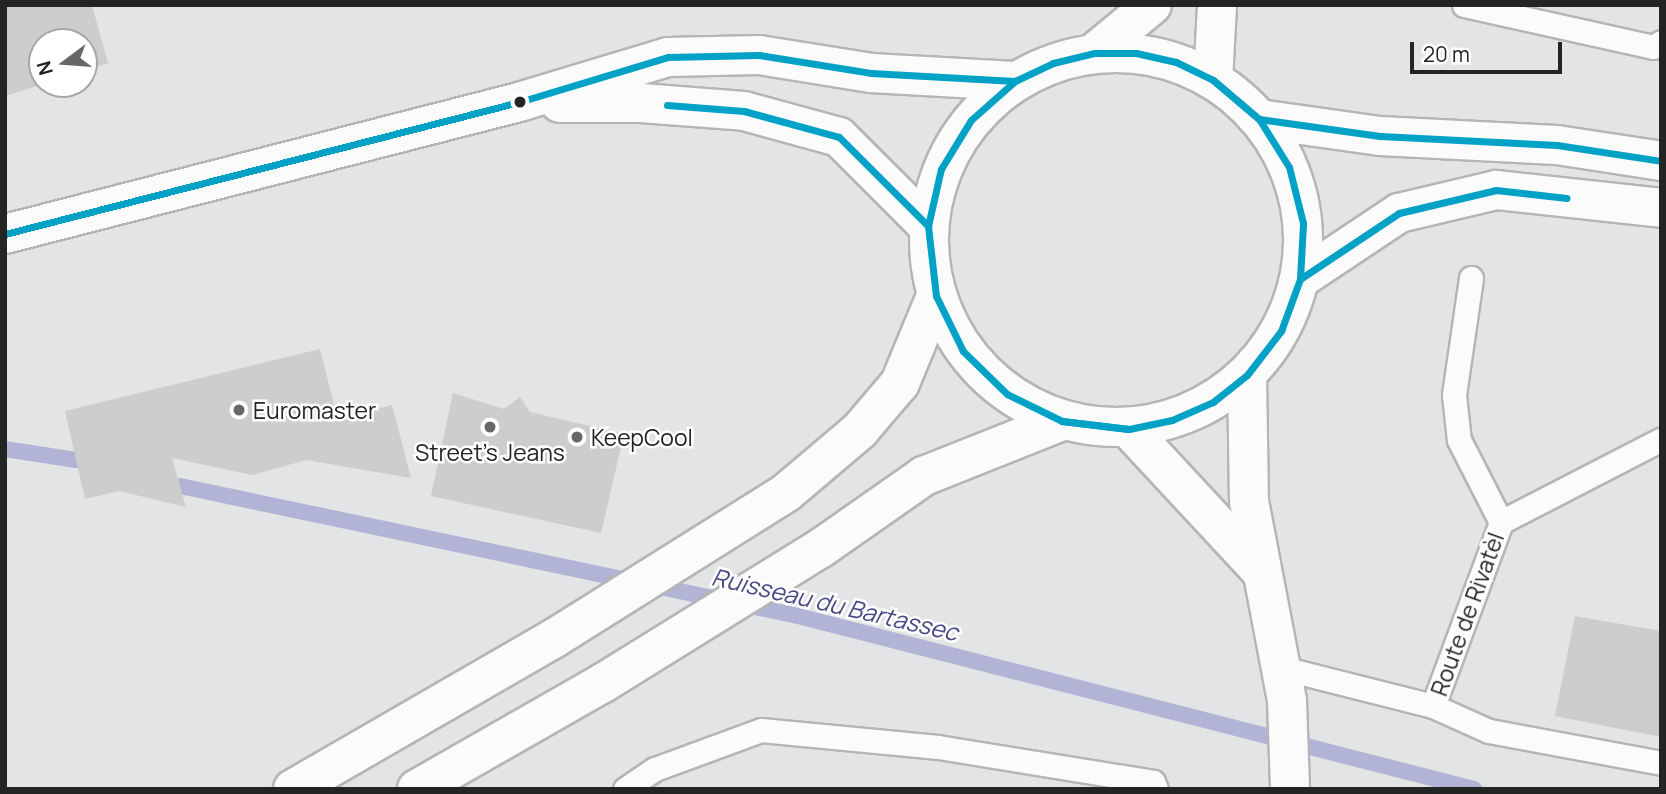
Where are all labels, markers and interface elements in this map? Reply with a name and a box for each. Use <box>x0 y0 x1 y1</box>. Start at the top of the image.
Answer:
north arrow <box>28 28 98 98</box>
scale bar <box>1414 28 1566 72</box>
text: 20 m <box>1423 40 1470 68</box>
text: N <box>30 58 59 78</box>
unlabelled marker <box>513 95 527 109</box>
place label: Euromaster <box>253 396 376 424</box>
marker: Euromaster <box>231 402 247 418</box>
marker: Street's Jeans <box>482 419 498 435</box>
place label: KeepCool <box>591 423 693 451</box>
marker: KeepCool <box>569 429 585 445</box>
place label: Street's Jeans <box>415 438 565 466</box>
street label: Route de Rivatèl <box>1425 529 1509 699</box>
water label: Ruisseau du Bartassec <box>709 562 961 646</box>

